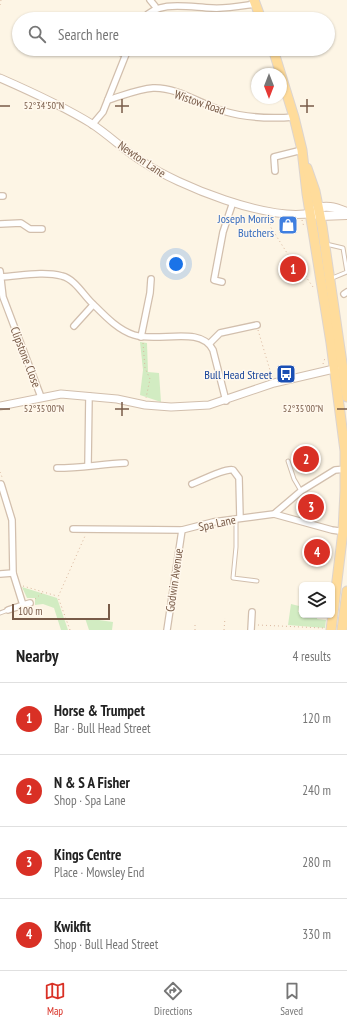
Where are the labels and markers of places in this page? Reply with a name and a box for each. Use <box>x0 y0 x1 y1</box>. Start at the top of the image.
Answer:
place label: Joseph Morris Butchers <box>217 211 274 240</box>
shop icon: Joseph Morris Butchers <box>277 214 299 236</box>
pin: 1 <box>280 254 306 284</box>
bus stop icon: Bull Head Street <box>275 363 297 385</box>
place label: Bull Head Street <box>204 367 273 382</box>
pin: 2 <box>293 444 319 474</box>
pin: 3 <box>298 492 324 522</box>
pin: 4 <box>304 537 330 567</box>

